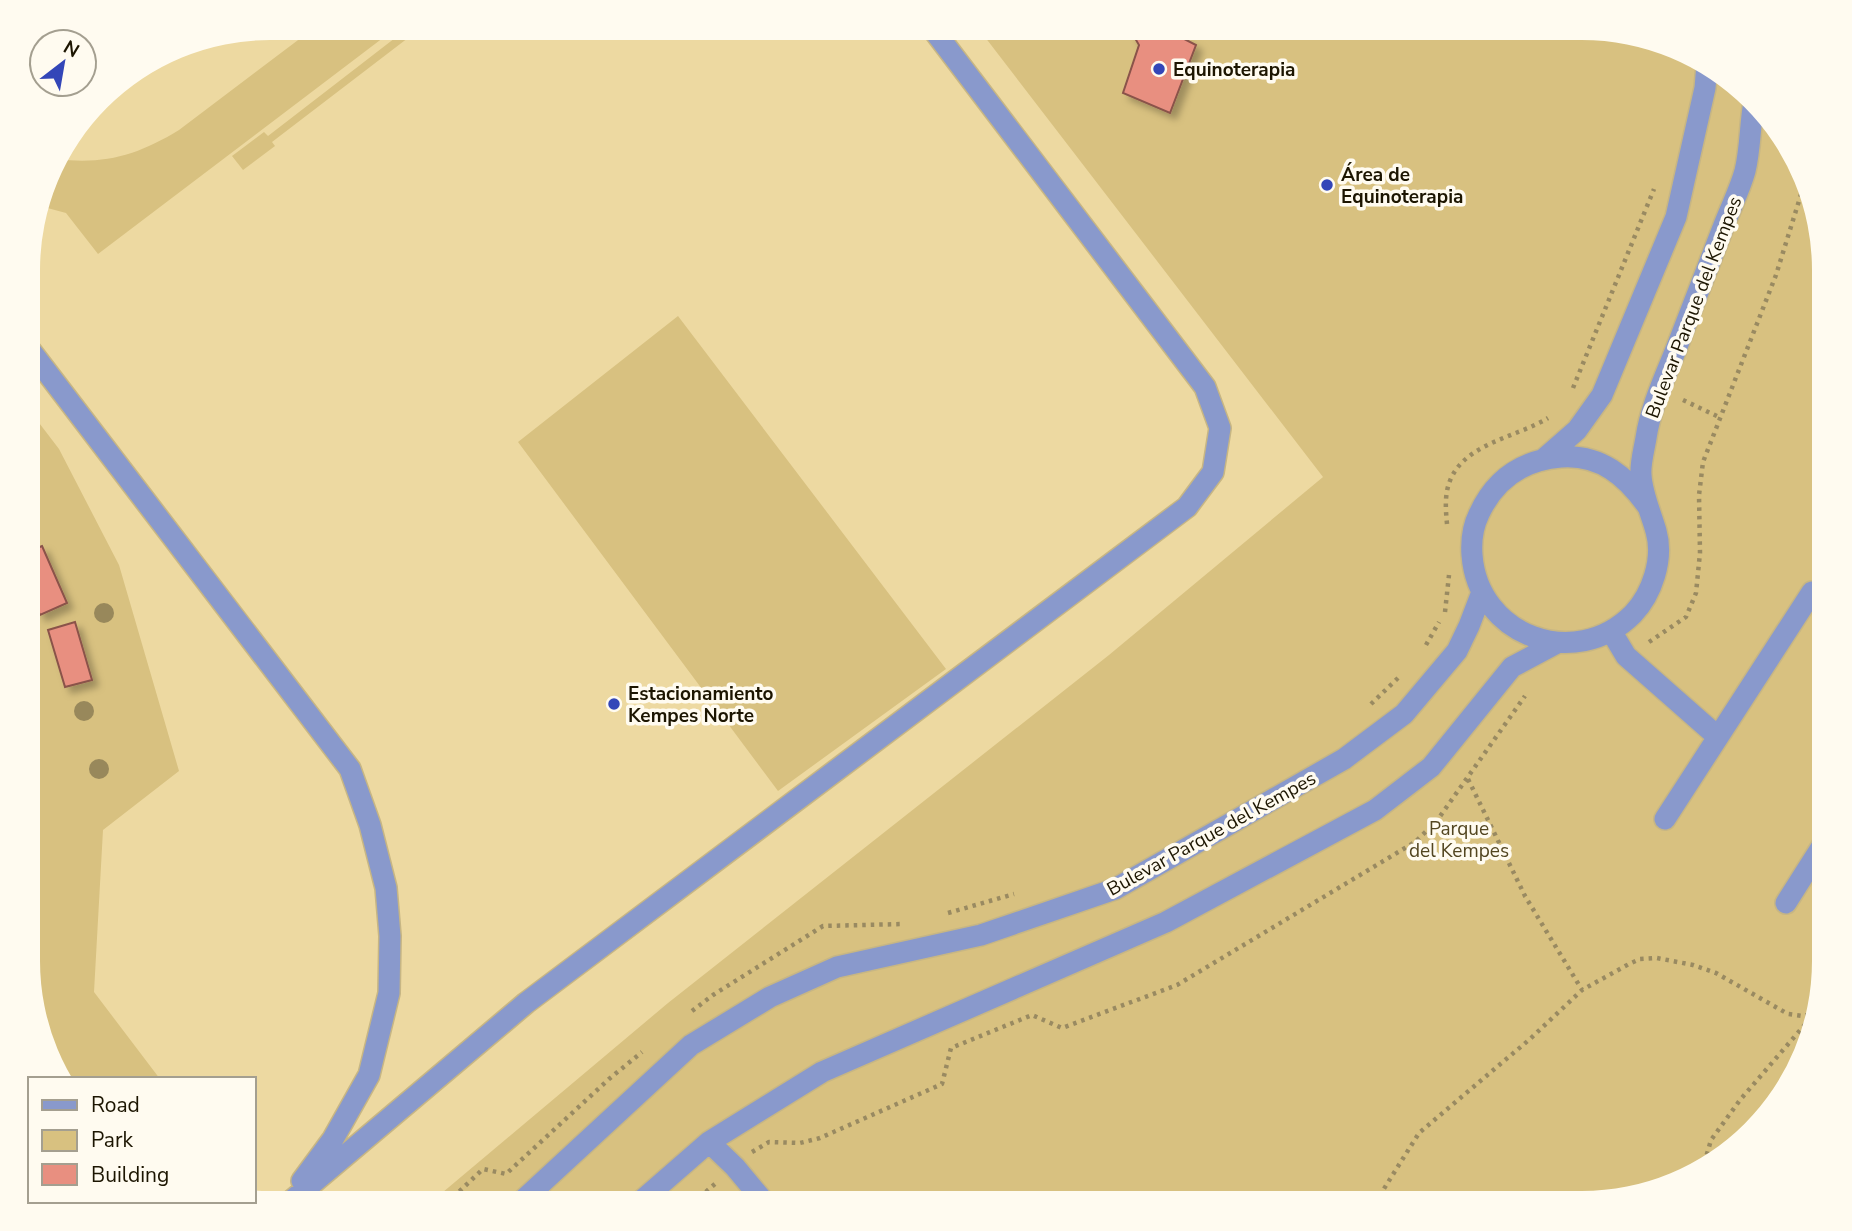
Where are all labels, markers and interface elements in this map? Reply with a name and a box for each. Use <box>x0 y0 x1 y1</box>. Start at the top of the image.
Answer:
north arrow <box>28 28 98 98</box>
text: N <box>58 34 84 64</box>
place label: Equinoterapia <box>1173 57 1295 83</box>
marker: Equinoterapia <box>1151 61 1167 77</box>
place label: Área de Equinoterapia <box>1341 162 1463 210</box>
marker: Área de Equinoterapia <box>1319 177 1335 193</box>
street label: Bulevar Parque del Kempes <box>1640 193 1748 422</box>
place label: Estacionamiento Kempes Norte <box>628 681 774 729</box>
marker: Estacionamiento Kempes Norte <box>606 696 622 712</box>
street label: Bulevar Parque del Kempes <box>1102 765 1321 902</box>
park label: Parque del Kempes <box>1409 816 1509 864</box>
legend <box>28 1077 256 1203</box>
text: Road <box>91 1091 140 1119</box>
text: Park <box>91 1126 133 1154</box>
text: Building <box>91 1161 169 1189</box>

